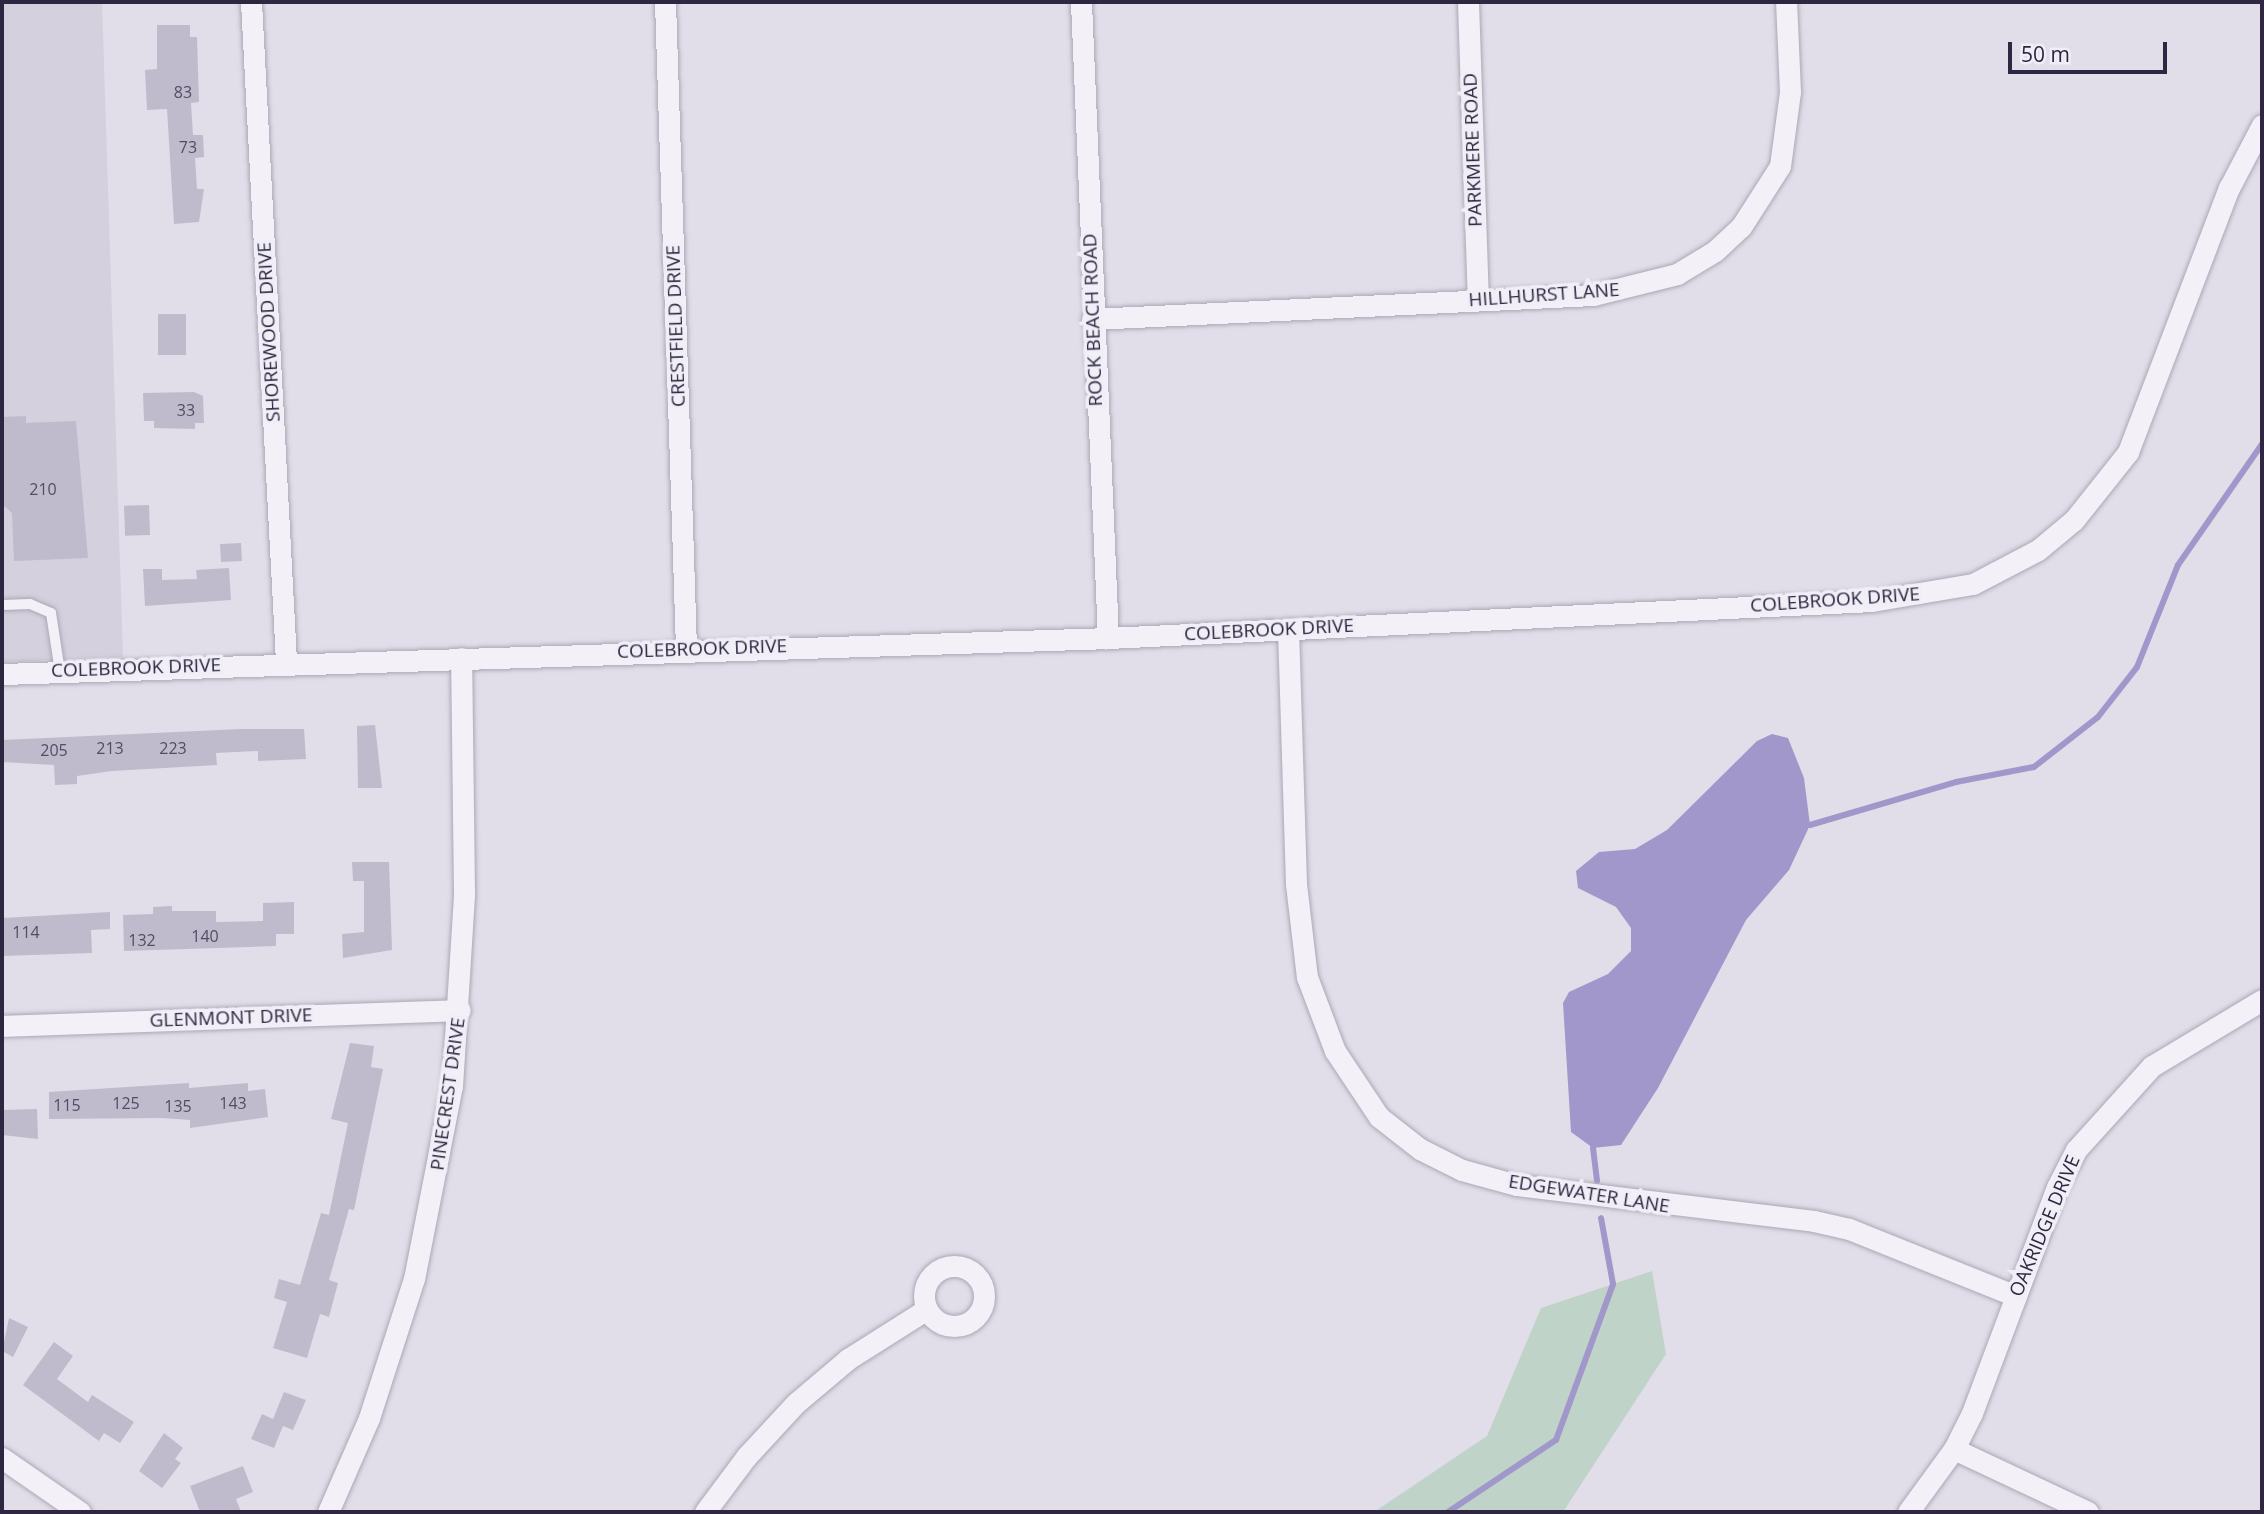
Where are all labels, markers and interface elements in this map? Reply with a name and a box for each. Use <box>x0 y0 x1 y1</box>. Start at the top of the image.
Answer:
scale bar <box>2012 28 2171 72</box>
text: 50 m <box>2021 40 2070 68</box>
street label: PARKMERE ROAD <box>1459 73 1487 227</box>
house number: 83 <box>174 82 192 102</box>
house number: 73 <box>179 137 197 157</box>
street label: ROCK BEACH ROAD <box>1079 233 1107 407</box>
street label: SHOREWOOD DRIVE <box>253 242 285 422</box>
street label: CRESTFIELD DRIVE <box>662 245 690 407</box>
street label: HILLHURST LANE <box>1468 278 1620 312</box>
house number: 33 <box>177 400 195 420</box>
house number: 210 <box>29 479 57 499</box>
street label: COLEBROOK DRIVE <box>1749 583 1921 617</box>
street label: COLEBROOK DRIVE <box>1183 614 1355 646</box>
street label: COLEBROOK DRIVE <box>617 635 787 663</box>
street label: COLEBROOK DRIVE <box>51 654 221 682</box>
house number: 213 <box>96 738 124 758</box>
house number: 223 <box>159 738 187 758</box>
house number: 205 <box>40 740 68 760</box>
house number: 114 <box>12 922 40 942</box>
house number: 140 <box>191 926 219 946</box>
house number: 132 <box>128 930 156 950</box>
street label: GLENMONT DRIVE <box>149 1004 313 1032</box>
street label: PINECREST DRIVE <box>426 1016 470 1172</box>
house number: 125 <box>112 1093 140 1113</box>
house number: 143 <box>219 1093 247 1113</box>
house number: 115 <box>53 1095 81 1115</box>
house number: 135 <box>164 1096 192 1116</box>
street label: OAKRIDGE DRIVE <box>2005 1152 2085 1300</box>
street label: EDGEWATER LANE <box>1507 1170 1671 1218</box>

